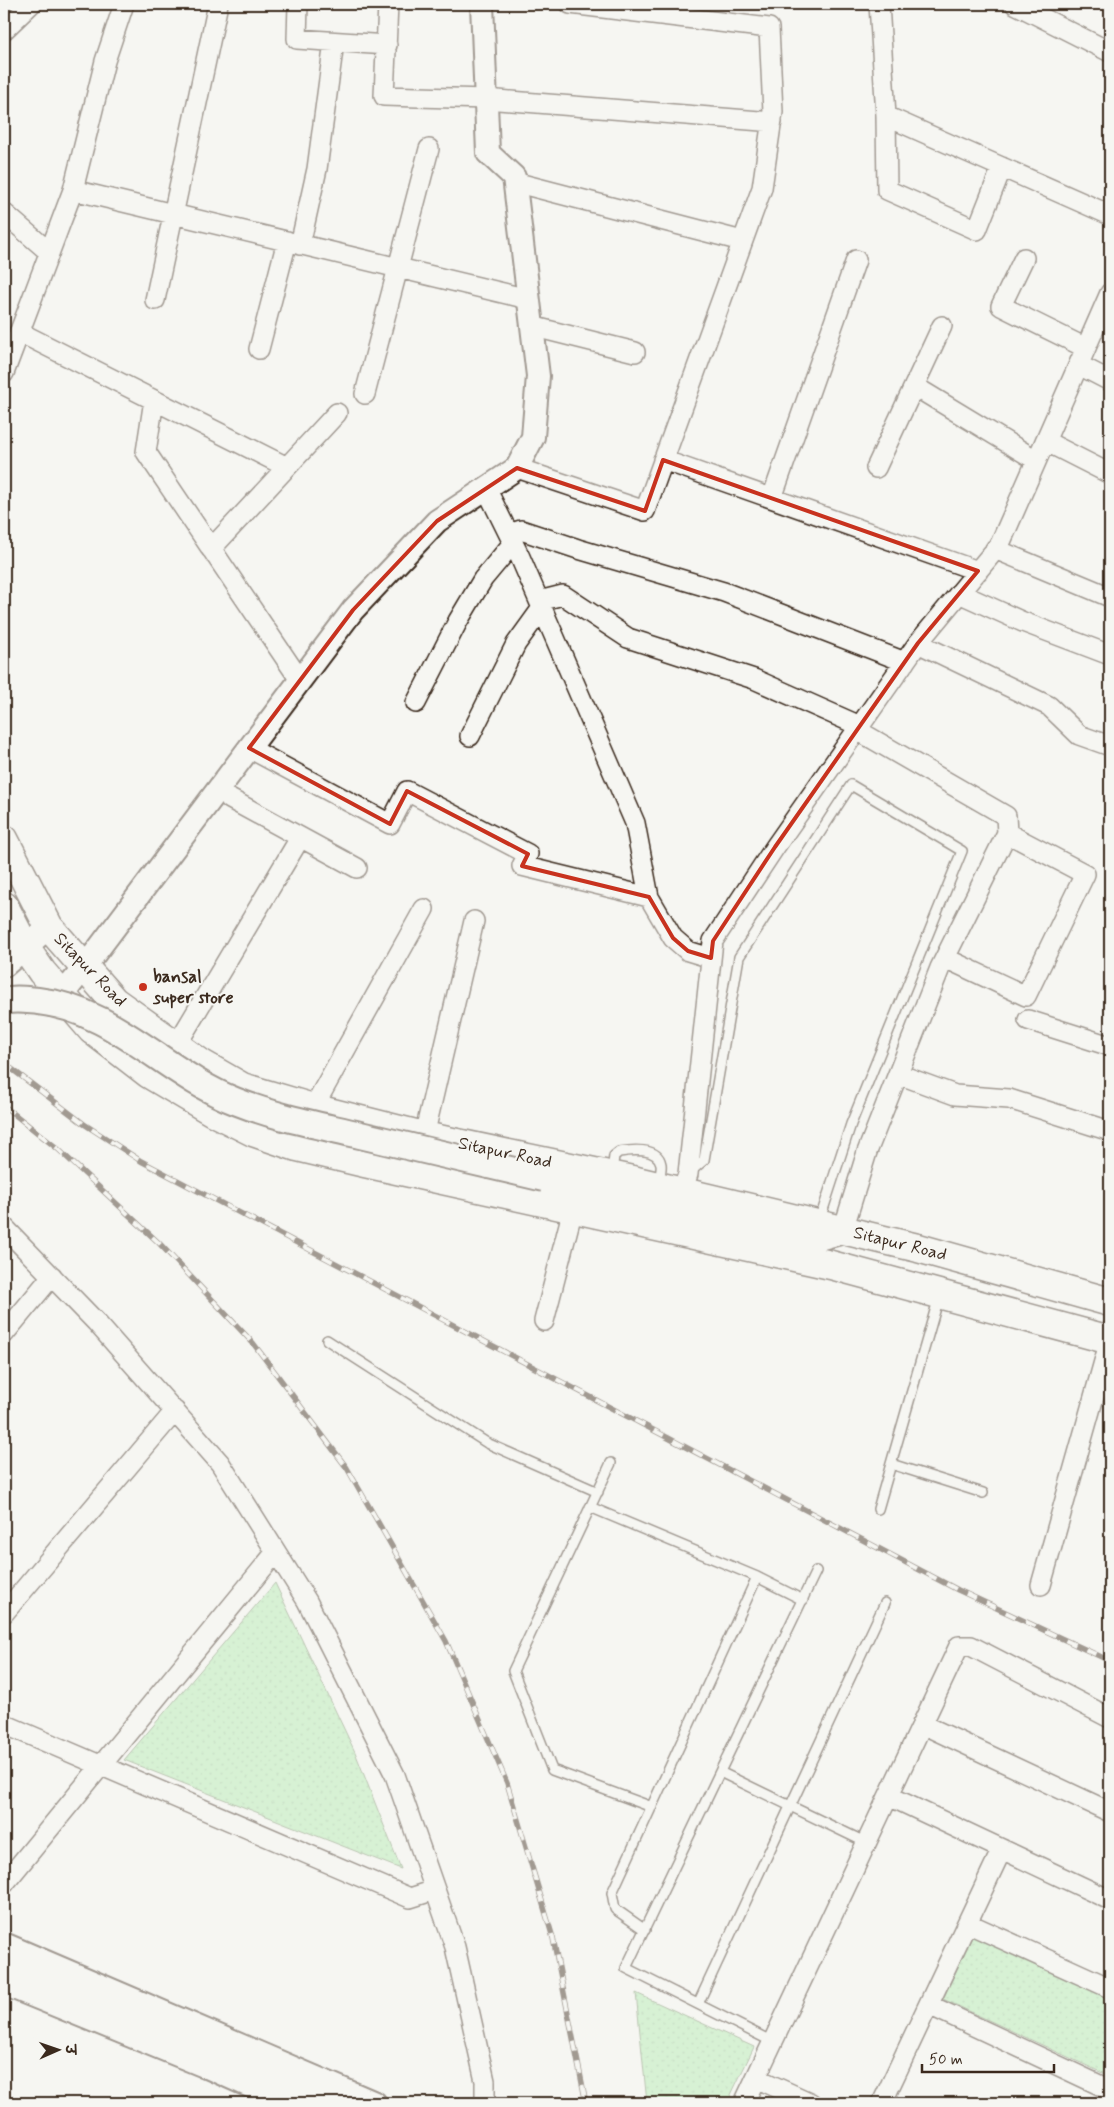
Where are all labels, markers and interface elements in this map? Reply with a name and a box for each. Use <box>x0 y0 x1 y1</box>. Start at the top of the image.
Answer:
street label: Sitapur Road <box>48 927 132 1013</box>
place label: bansal super store <box>152 965 234 1010</box>
marker: bansal super store <box>137 981 149 993</box>
street label: Sitapur Road <box>456 1131 554 1175</box>
street label: Sitapur Road <box>851 1221 949 1267</box>
north arrow <box>32 2024 82 2074</box>
scale bar <box>922 2042 1054 2074</box>
text: उ <box>61 2043 79 2056</box>
text: 50 m <box>929 2050 963 2070</box>

